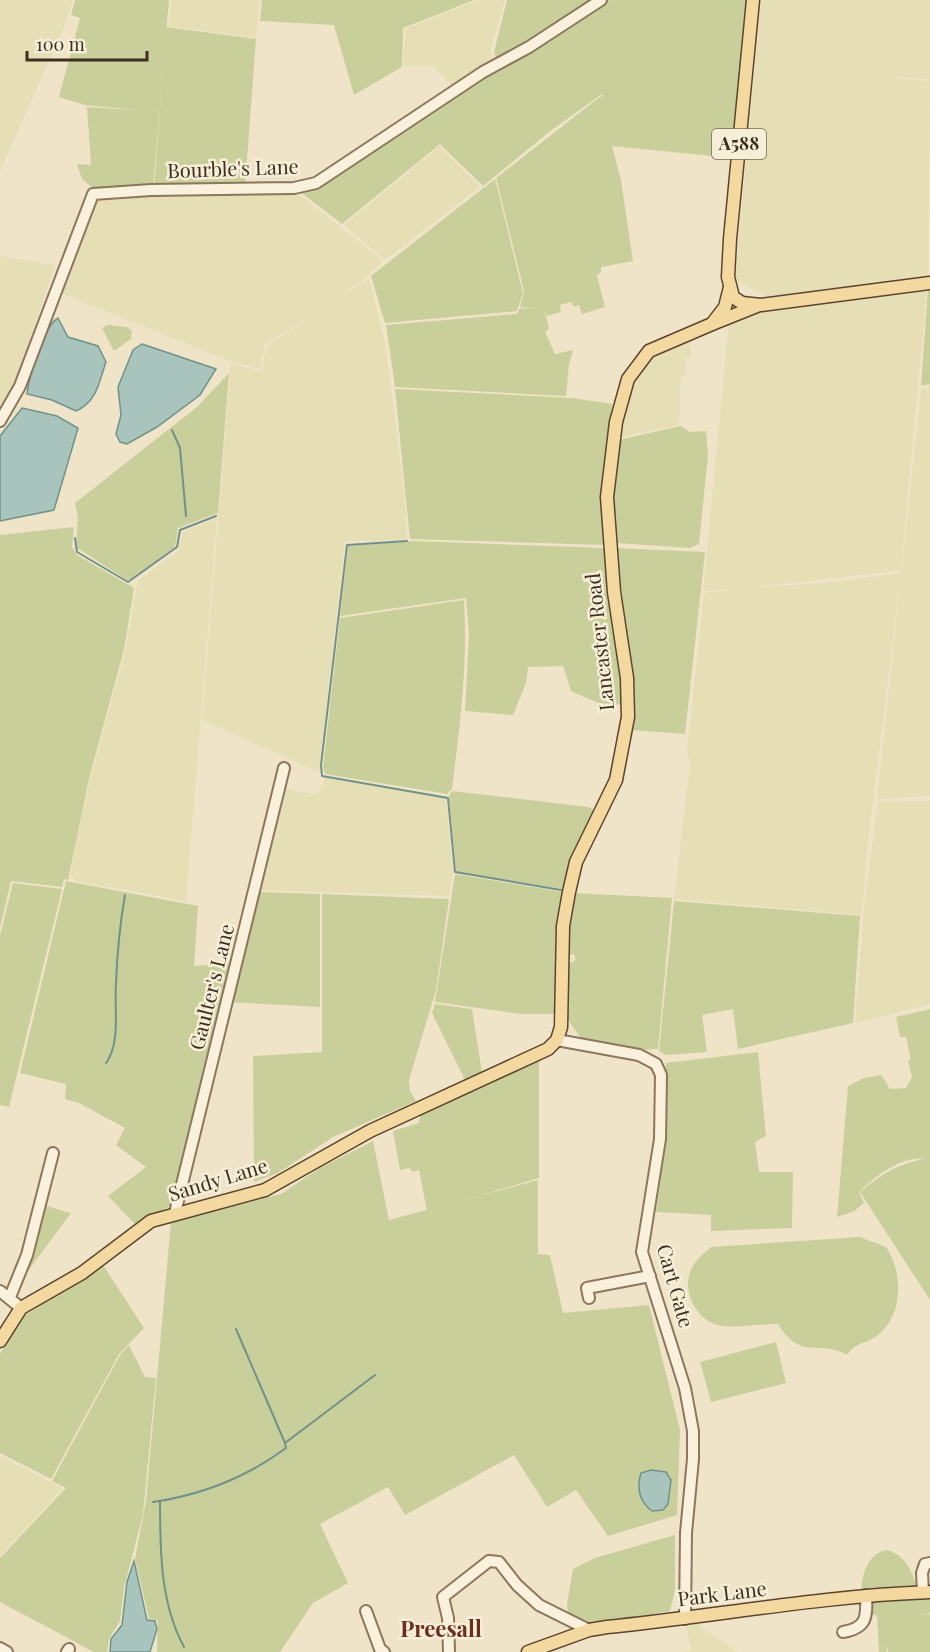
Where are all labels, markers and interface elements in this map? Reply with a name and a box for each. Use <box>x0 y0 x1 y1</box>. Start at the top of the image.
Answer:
scale bar <box>27 24 147 62</box>
text: 100 m <box>36 32 85 56</box>
road number: A588 <box>712 129 766 159</box>
street label: Bourble's Lane <box>167 152 299 183</box>
street label: Lancaster Road <box>578 572 619 712</box>
street label: Gaulter's Lane <box>182 921 239 1052</box>
street label: Sandy Lane <box>165 1151 271 1206</box>
street label: Cart Gate <box>652 1241 701 1330</box>
street label: Park Lane <box>676 1574 768 1611</box>
district label: Preesall <box>400 1613 482 1643</box>

